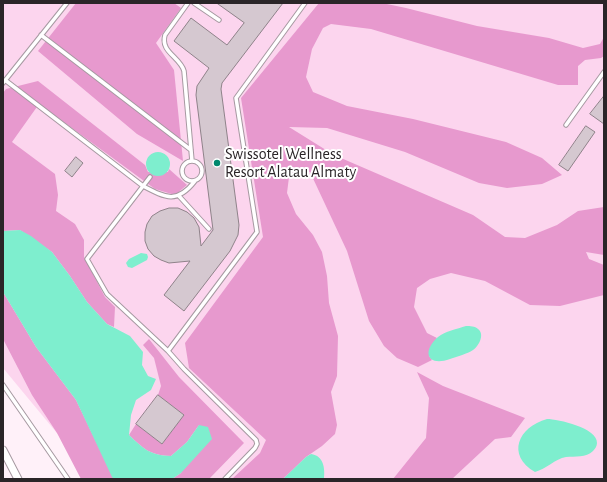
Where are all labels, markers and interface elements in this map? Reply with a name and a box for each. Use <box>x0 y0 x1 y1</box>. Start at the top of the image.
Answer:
place label: Swissotel Wellness Resort Alatau Almaty <box>225 144 356 182</box>
marker: Swissotel Wellness Resort Alatau Almaty <box>212 158 222 168</box>

